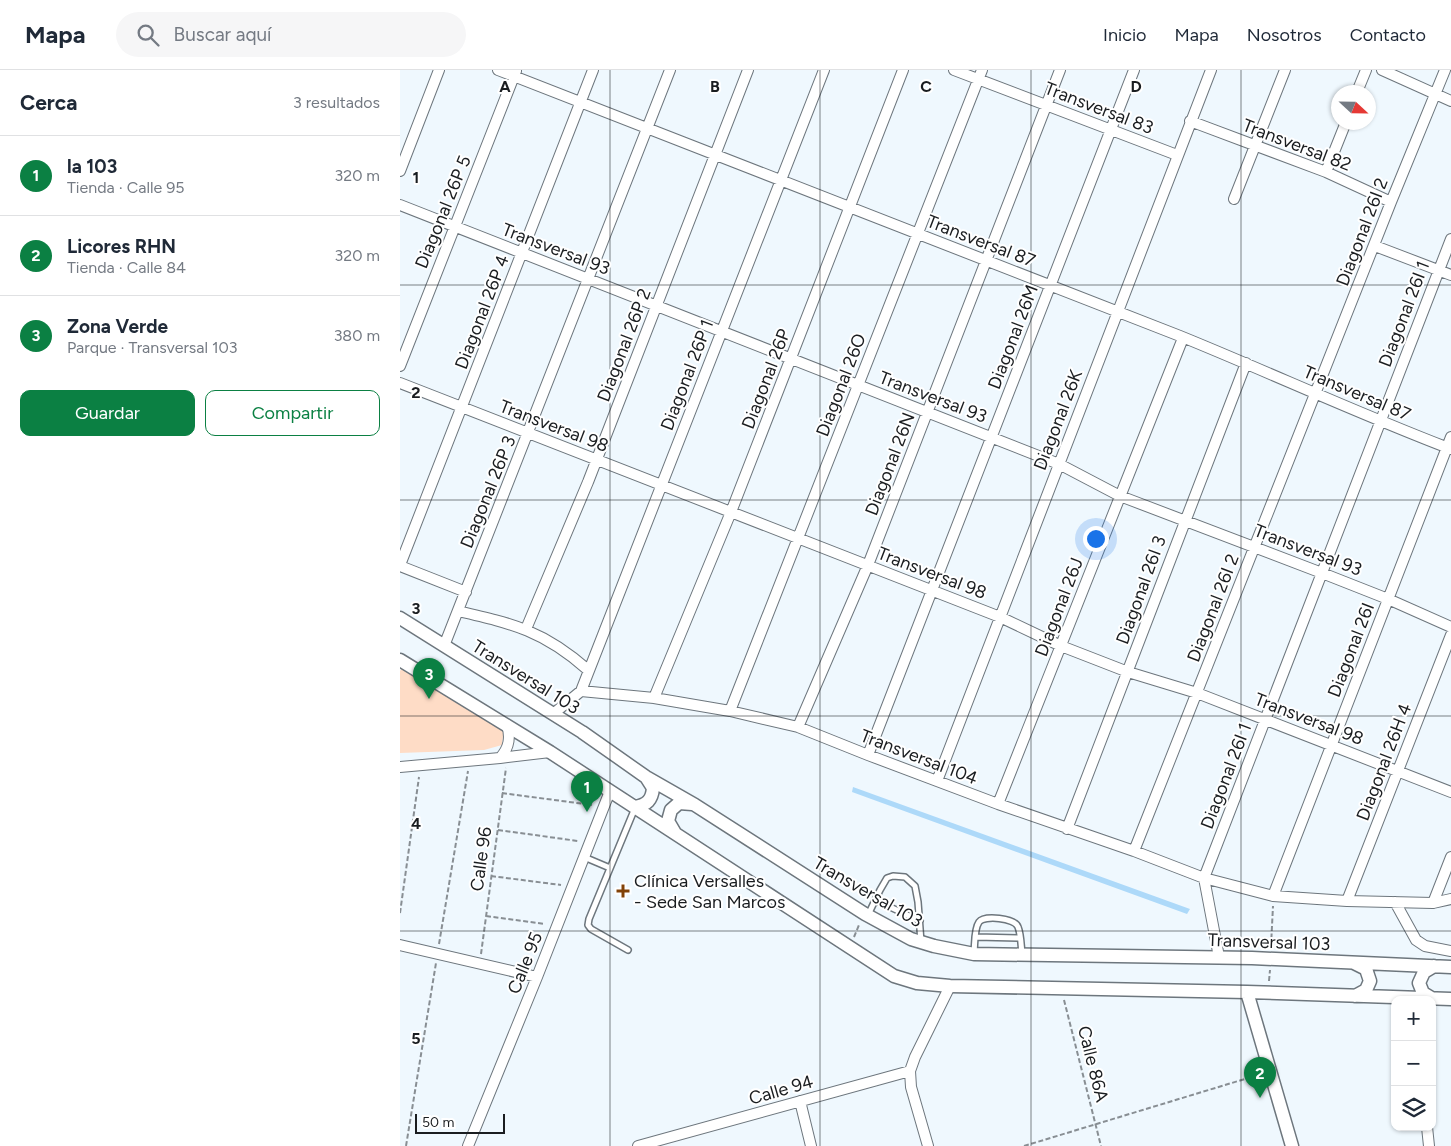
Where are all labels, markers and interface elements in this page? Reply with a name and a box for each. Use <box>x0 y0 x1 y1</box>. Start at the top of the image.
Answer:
search box <box>116 12 466 57</box>
text: Mapa <box>25 20 86 49</box>
icon: search <box>134 21 162 49</box>
text: Buscar aquí <box>174 23 271 46</box>
text: Inicio <box>1103 24 1147 46</box>
text: Mapa <box>1175 24 1219 46</box>
text: Nosotros <box>1247 24 1322 46</box>
text: Contacto <box>1350 24 1426 46</box>
text: A <box>499 77 511 96</box>
text: B <box>710 77 720 96</box>
text: C <box>920 77 932 96</box>
street label: Transversal 83 <box>1042 77 1156 139</box>
text: D <box>1130 77 1142 96</box>
north arrow <box>1331 85 1376 130</box>
text: Cerca <box>20 90 77 115</box>
text: 3 resultados <box>293 93 380 112</box>
street label: Transversal 82 <box>1239 114 1355 176</box>
street label: Diagonal 26P 5 <box>410 152 476 272</box>
text: la 103 <box>67 155 117 178</box>
text: 1 <box>33 166 39 185</box>
text: 320 m <box>335 166 380 185</box>
text: 1 <box>413 168 419 187</box>
street label: Diagonal 26I 2 <box>1331 175 1393 289</box>
text: Tienda · Calle 95 <box>67 178 184 197</box>
street label: Transversal 87 <box>924 210 1039 272</box>
street label: Transversal 93 <box>499 218 613 280</box>
text: Licores RHN <box>67 235 176 258</box>
text: 2 <box>31 246 41 265</box>
text: 320 m <box>335 246 380 265</box>
street label: Diagonal 26P 4 <box>450 252 514 372</box>
text: Tienda · Calle 84 <box>67 258 186 277</box>
street label: Diagonal 26I 1 <box>1374 258 1434 370</box>
street label: Diagonal 26M <box>983 282 1043 392</box>
street label: Diagonal 26P 2 <box>592 285 656 405</box>
text: Zona Verde <box>67 315 168 338</box>
street label: Diagonal 26P 1 <box>656 316 718 434</box>
text: 3 <box>32 326 40 345</box>
text: 380 m <box>334 326 380 345</box>
street label: Diagonal 26P <box>737 326 795 432</box>
street label: Diagonal 26O <box>811 330 871 440</box>
text: Parque · Transversal 103 <box>67 338 238 357</box>
street label: Transversal 87 <box>1300 360 1414 426</box>
street label: Transversal 93 <box>876 366 990 428</box>
street label: Diagonal 26K <box>1029 367 1087 473</box>
text: 2 <box>411 383 421 402</box>
button: Guardar <box>20 390 195 436</box>
button: Compartir <box>205 390 380 436</box>
street label: Transversal 98 <box>496 395 612 457</box>
street label: Diagonal 26N <box>860 409 920 519</box>
street label: Diagonal 26P 3 <box>455 433 521 551</box>
street label: Transversal 93 <box>1251 519 1365 581</box>
your location <box>1083 526 1109 552</box>
street label: Diagonal 26I 3 <box>1111 533 1171 647</box>
street label: Transversal 98 <box>874 542 990 604</box>
street label: Diagonal 26I 2 <box>1182 551 1244 665</box>
street label: Diagonal 26J <box>1030 555 1088 659</box>
text: 3 <box>412 599 421 618</box>
street label: Diagonal 26I <box>1323 600 1379 700</box>
street label: Transversal 103 <box>468 635 584 719</box>
pin: 3 <box>413 658 445 699</box>
street label: Transversal 98 <box>1251 688 1367 750</box>
street label: Diagonal 26H 4 <box>1352 700 1416 824</box>
street label: Diagonal 26I 1 <box>1196 720 1256 832</box>
street label: Transversal 104 <box>857 725 981 789</box>
pin: 1 <box>571 771 603 812</box>
text: 4 <box>411 814 421 833</box>
street label: Calle 96 <box>466 825 496 893</box>
street label: Transversal 103 <box>809 852 927 932</box>
place label: Clínica Versalles - Sede San Marcos <box>634 870 785 913</box>
marker: Clínica Versalles - Sede San Marcos <box>616 884 630 898</box>
street label: Calle 95 <box>503 929 547 997</box>
street label: Transversal 103 <box>1207 929 1331 955</box>
map controls <box>1391 996 1436 1131</box>
button: + <box>1391 996 1436 1041</box>
street label: Calle 86A <box>1073 1024 1113 1104</box>
text: 5 <box>411 1029 421 1048</box>
button: − <box>1391 1041 1436 1086</box>
pin: 2 <box>1244 1057 1276 1098</box>
street label: Calle 94 <box>746 1070 816 1110</box>
button: layers <box>1391 1086 1436 1131</box>
scale bar <box>415 1111 505 1134</box>
text: 50 m <box>422 1114 454 1131</box>

